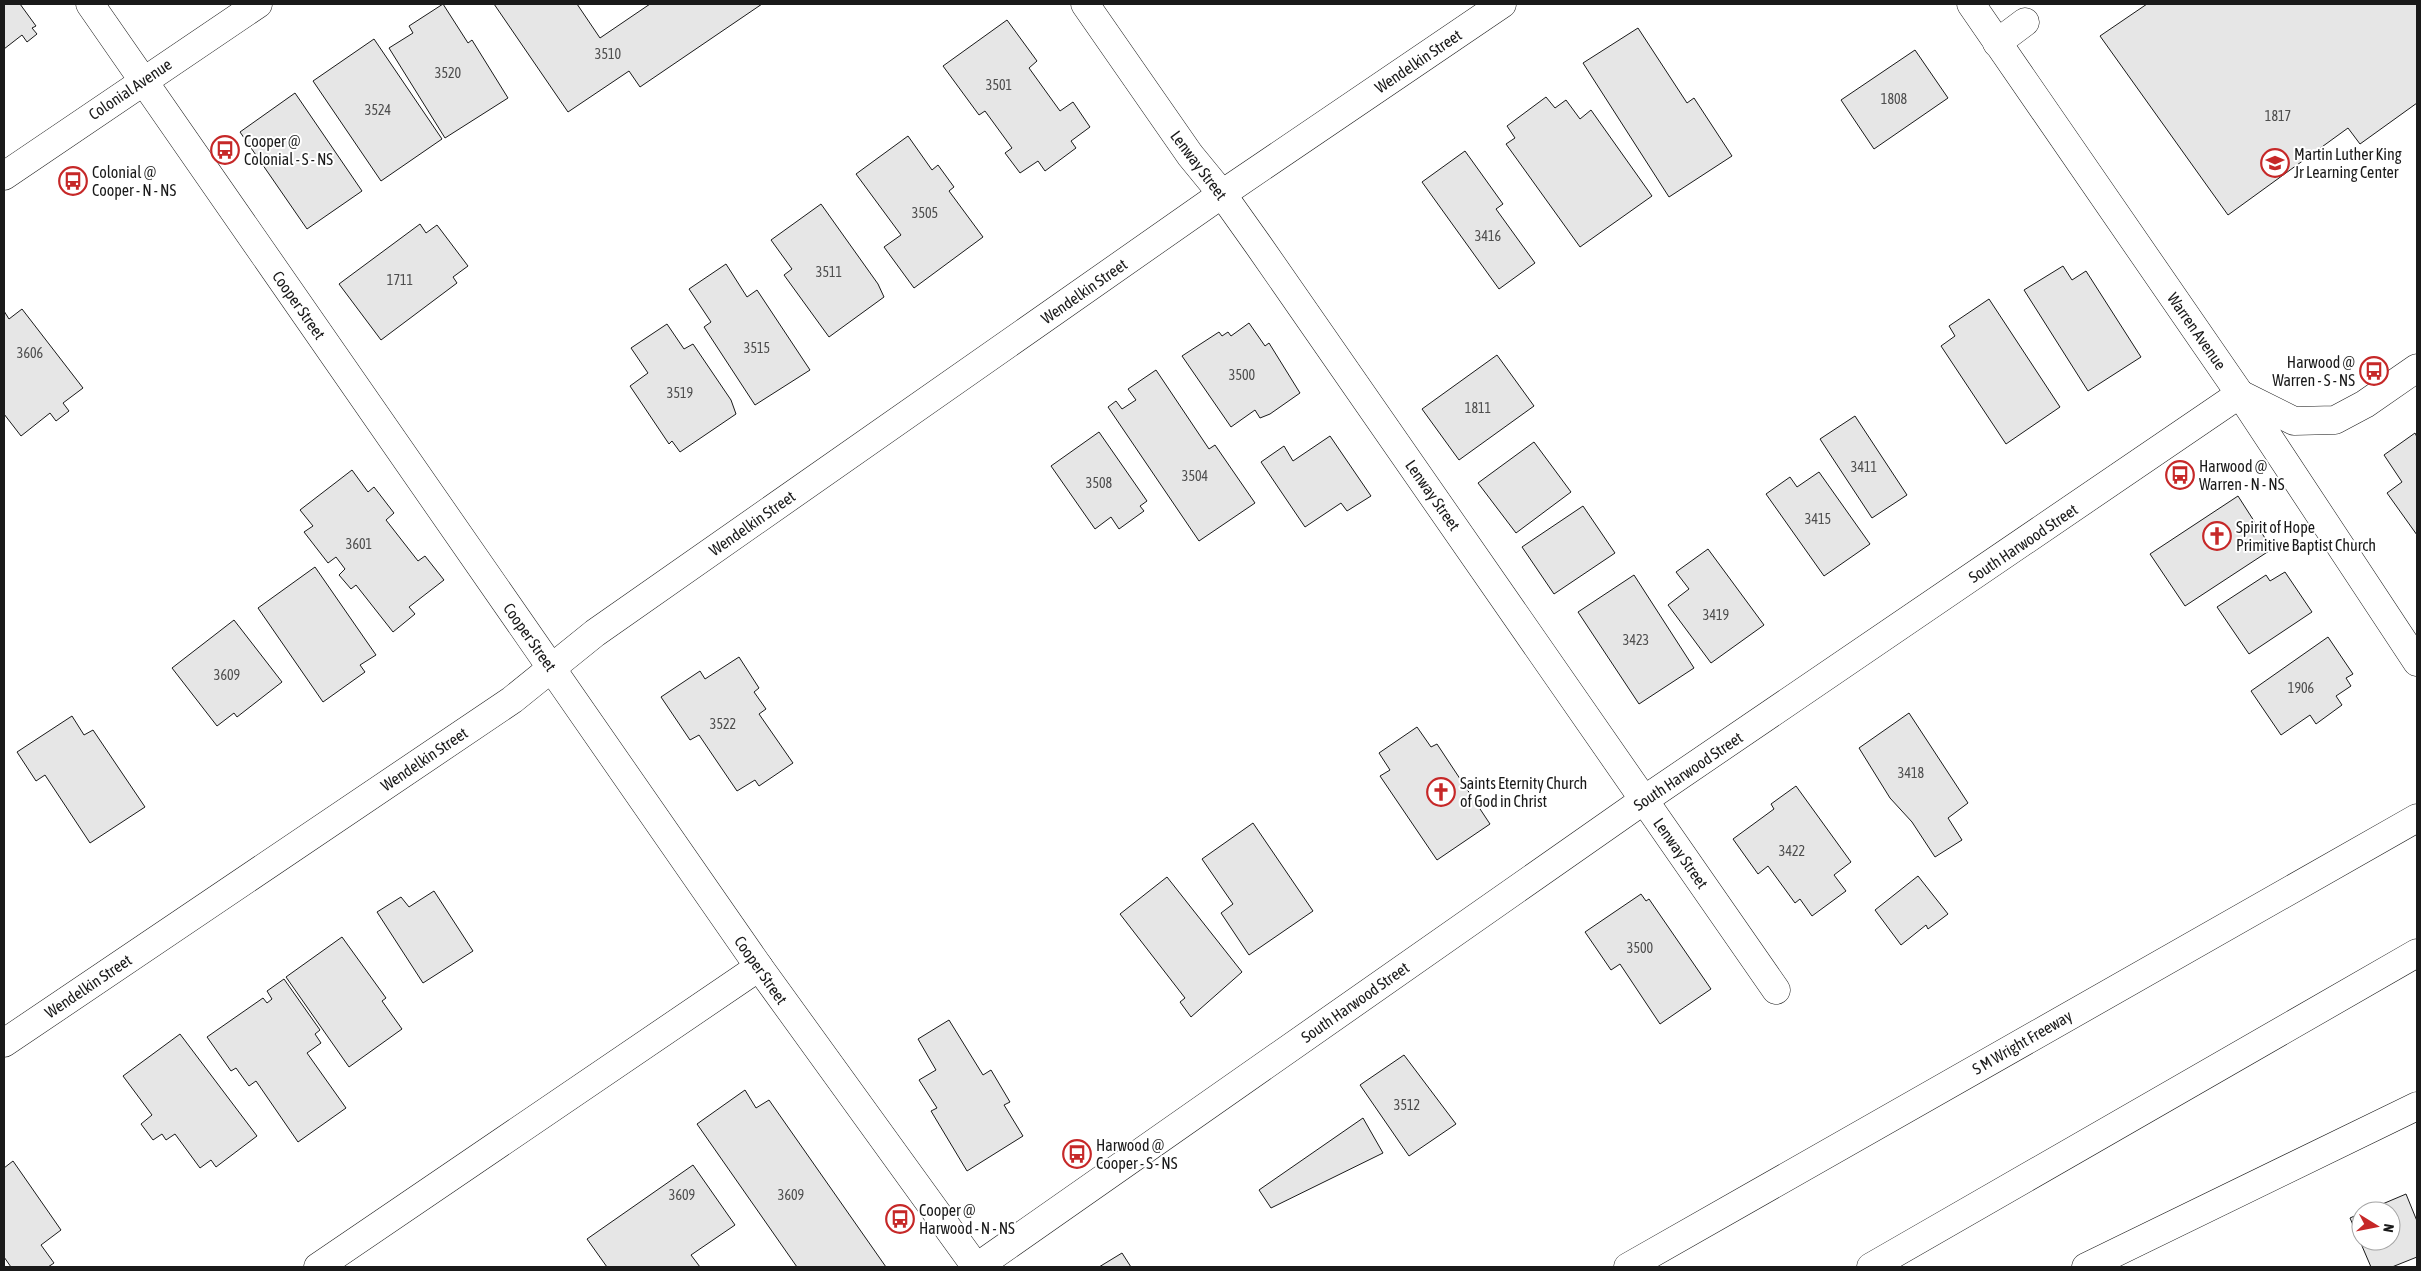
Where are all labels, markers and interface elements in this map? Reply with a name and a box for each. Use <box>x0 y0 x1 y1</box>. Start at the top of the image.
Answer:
street label: Wendelkin Street <box>1371 25 1465 97</box>
house number: 3510 <box>595 46 622 62</box>
street label: Colonial Avenue <box>85 55 175 123</box>
house number: 3520 <box>435 65 462 81</box>
house number: 3501 <box>986 77 1012 93</box>
house number: 1808 <box>1881 91 1908 107</box>
house number: 3524 <box>365 102 392 118</box>
house number: 1817 <box>2265 108 2291 124</box>
street label: Lenway Street <box>1166 127 1231 204</box>
place label: Cooper @ Colonial - S - NS <box>244 132 333 168</box>
bus stop icon: Cooper @ Colonial - S - NS <box>210 135 240 165</box>
place label: Martin Luther King Jr Learning Center <box>2294 145 2402 182</box>
school or university icon: Martin Luther King Jr Learning Center <box>2260 148 2290 178</box>
place label: Colonial @ Cooper - N - NS <box>92 163 176 200</box>
bus stop icon: Colonial @ Cooper - N - NS <box>58 166 88 196</box>
house number: 3505 <box>912 205 938 221</box>
house number: 3416 <box>1475 228 1502 244</box>
street label: Wendelkin Street <box>1038 255 1131 327</box>
house number: 3511 <box>816 264 842 280</box>
street label: Cooper Street <box>268 267 329 343</box>
house number: 1711 <box>387 272 413 288</box>
street label: Warren Avenue <box>2164 289 2230 373</box>
house number: 3515 <box>744 340 770 356</box>
house number: 3606 <box>17 345 44 361</box>
place label: Harwood @ Warren - S - NS <box>2272 353 2355 389</box>
bus stop icon: Harwood @ Warren - S - NS <box>2359 356 2389 386</box>
house number: 3500 <box>1229 367 1256 383</box>
house number: 3519 <box>667 385 693 401</box>
house number: 1811 <box>1465 400 1491 416</box>
street label: Lenway Street <box>1401 456 1464 535</box>
place label: Harwood @ Warren - N - NS <box>2199 457 2285 493</box>
house number: 3411 <box>1851 459 1877 475</box>
bus stop icon: Harwood @ Warren - N - NS <box>2165 460 2195 490</box>
house number: 3504 <box>1182 468 1209 484</box>
house number: 3508 <box>1086 475 1113 491</box>
street label: Wendelkin Street <box>706 487 799 559</box>
street label: South Harwood Street <box>1965 500 2081 586</box>
house number: 3415 <box>1805 511 1831 527</box>
place label: Spirit of Hope Primitive Baptist Church <box>2236 518 2376 555</box>
church icon: Spirit of Hope Primitive Baptist Church <box>2202 521 2232 551</box>
house number: 3601 <box>346 536 372 552</box>
street label: Cooper Street <box>499 599 560 675</box>
house number: 3419 <box>1703 607 1729 623</box>
house number: 3423 <box>1623 632 1649 648</box>
house number: 3609 <box>214 667 240 683</box>
house number: 1906 <box>2288 680 2315 696</box>
house number: 3522 <box>710 716 736 732</box>
street label: Wendelkin Street <box>377 723 471 795</box>
street label: South Harwood Street <box>1630 728 1746 814</box>
house number: 3418 <box>1898 765 1925 781</box>
place label: Saints Eternity Church of God in Christ <box>1460 774 1587 810</box>
church icon: Saints Eternity Church of God in Christ <box>1426 777 1456 807</box>
street label: Lenway Street <box>1649 814 1712 893</box>
house number: 3422 <box>1779 843 1805 859</box>
street label: Cooper Street <box>730 932 791 1008</box>
house number: 3500 <box>1627 940 1654 956</box>
street label: Wendelkin Street <box>41 950 135 1022</box>
street label: South Harwood Street <box>1298 958 1413 1046</box>
street label: S M Wright Freeway <box>1969 1006 2076 1079</box>
house number: 3512 <box>1394 1097 1420 1113</box>
place label: Harwood @ Cooper - S - NS <box>1096 1136 1178 1173</box>
bus stop icon: Harwood @ Cooper - S - NS <box>1062 1139 1092 1169</box>
house number: 3609 <box>669 1187 695 1203</box>
house number: 3609 <box>778 1187 804 1203</box>
place label: Cooper @ Harwood - N - NS <box>919 1201 1015 1237</box>
north arrow <box>2351 1201 2401 1251</box>
bus stop icon: Cooper @ Harwood - N - NS <box>885 1204 915 1234</box>
text: N <box>2380 1223 2397 1234</box>

